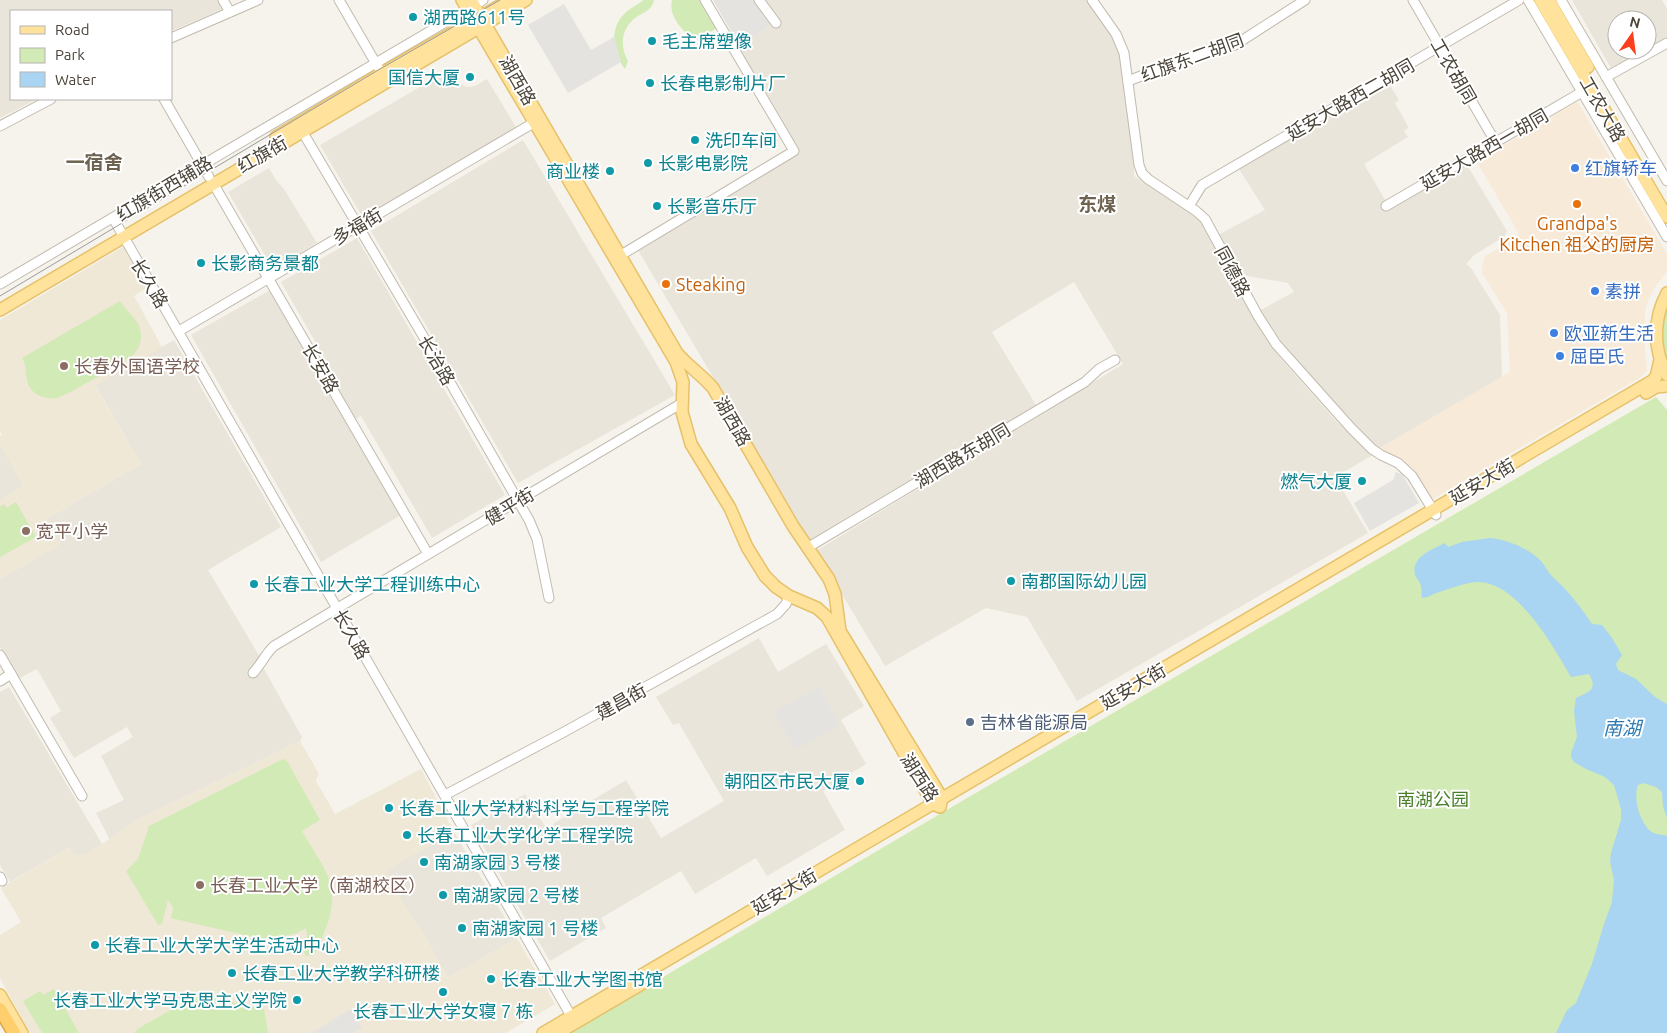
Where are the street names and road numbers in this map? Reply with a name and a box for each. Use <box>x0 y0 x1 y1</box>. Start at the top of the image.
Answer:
street label: 红旗东二胡同 <box>1138 29 1246 85</box>
street label: 工农胡同 <box>1427 35 1481 107</box>
street label: 湖西路 <box>496 52 540 108</box>
street label: 延安大路西二胡同 <box>1283 54 1417 144</box>
street label: 工农大路 <box>1576 73 1630 145</box>
street label: 延安大路西一胡同 <box>1417 104 1551 194</box>
street label: 红旗街 <box>234 132 290 176</box>
street label: 红旗街西辅路 <box>113 152 215 224</box>
street label: 多福街 <box>329 204 385 248</box>
street label: 同德路 <box>1211 242 1255 300</box>
street label: 长久路 <box>128 255 172 311</box>
street label: 长治路 <box>415 332 459 388</box>
street label: 长安路 <box>299 340 343 396</box>
street label: 湖西路 <box>711 393 755 449</box>
street label: 湖西路东胡同 <box>911 419 1013 491</box>
street label: 延安大街 <box>1446 454 1518 508</box>
street label: 健平街 <box>481 484 537 528</box>
street label: 长久路 <box>330 606 374 662</box>
street label: 延安大街 <box>1097 659 1169 713</box>
street label: 建昌街 <box>593 679 649 723</box>
street label: 湖西路 <box>897 749 943 805</box>
street label: 延安大街 <box>748 864 820 918</box>

